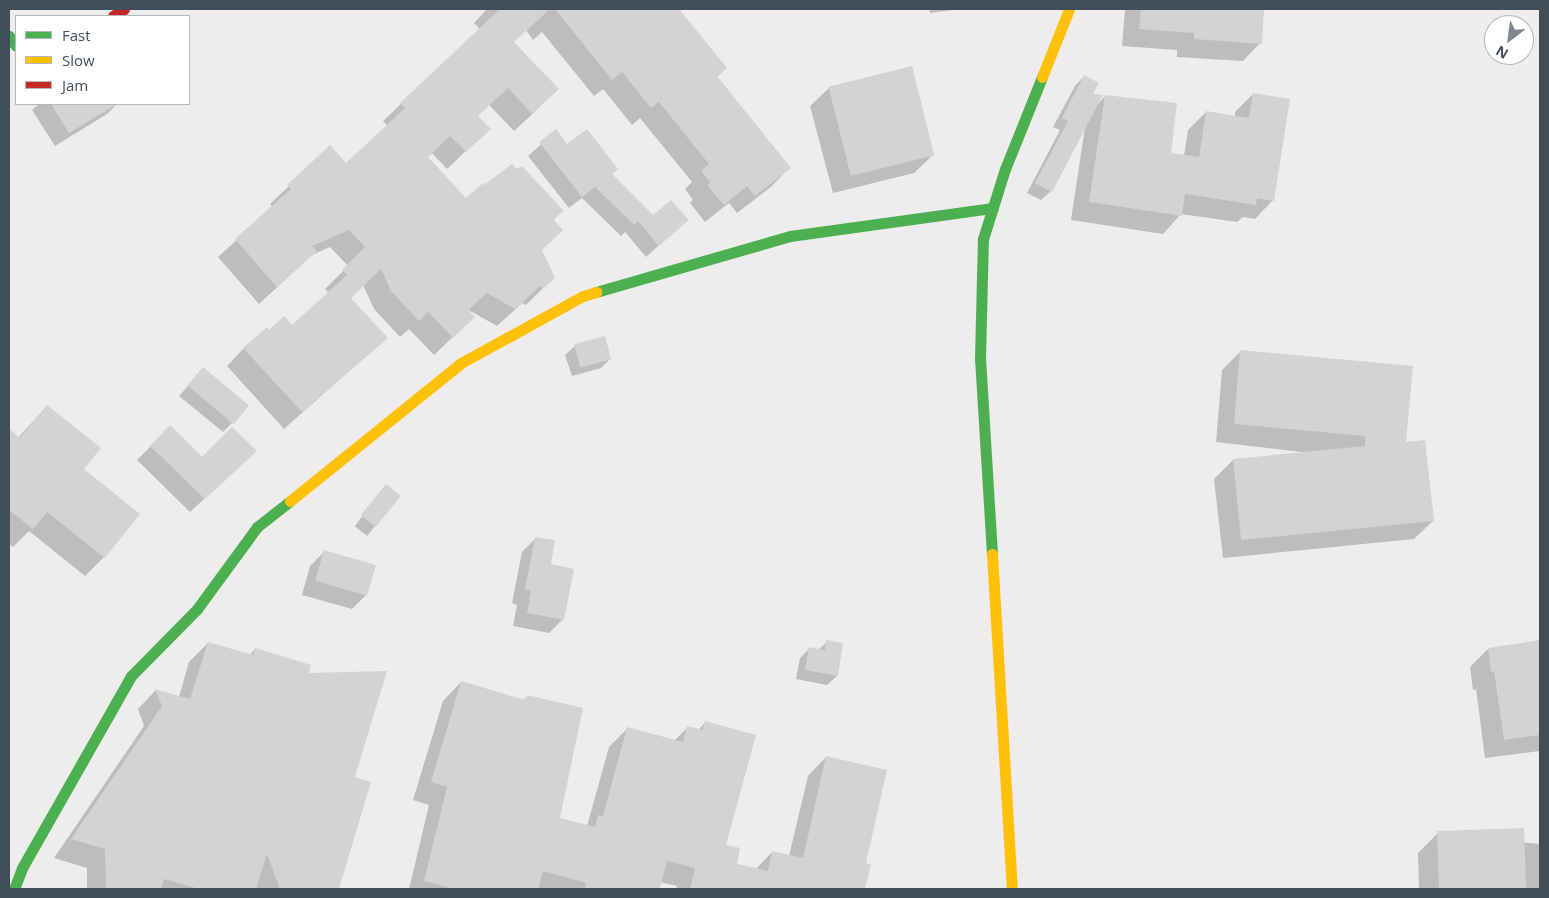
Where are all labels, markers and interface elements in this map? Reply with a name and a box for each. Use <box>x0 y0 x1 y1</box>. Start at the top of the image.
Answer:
legend <box>15 15 190 105</box>
north arrow <box>1484 15 1534 65</box>
text: Fast <box>62 25 91 45</box>
text: N <box>1492 41 1511 64</box>
text: Slow <box>62 50 95 70</box>
text: Jam <box>62 75 88 95</box>

